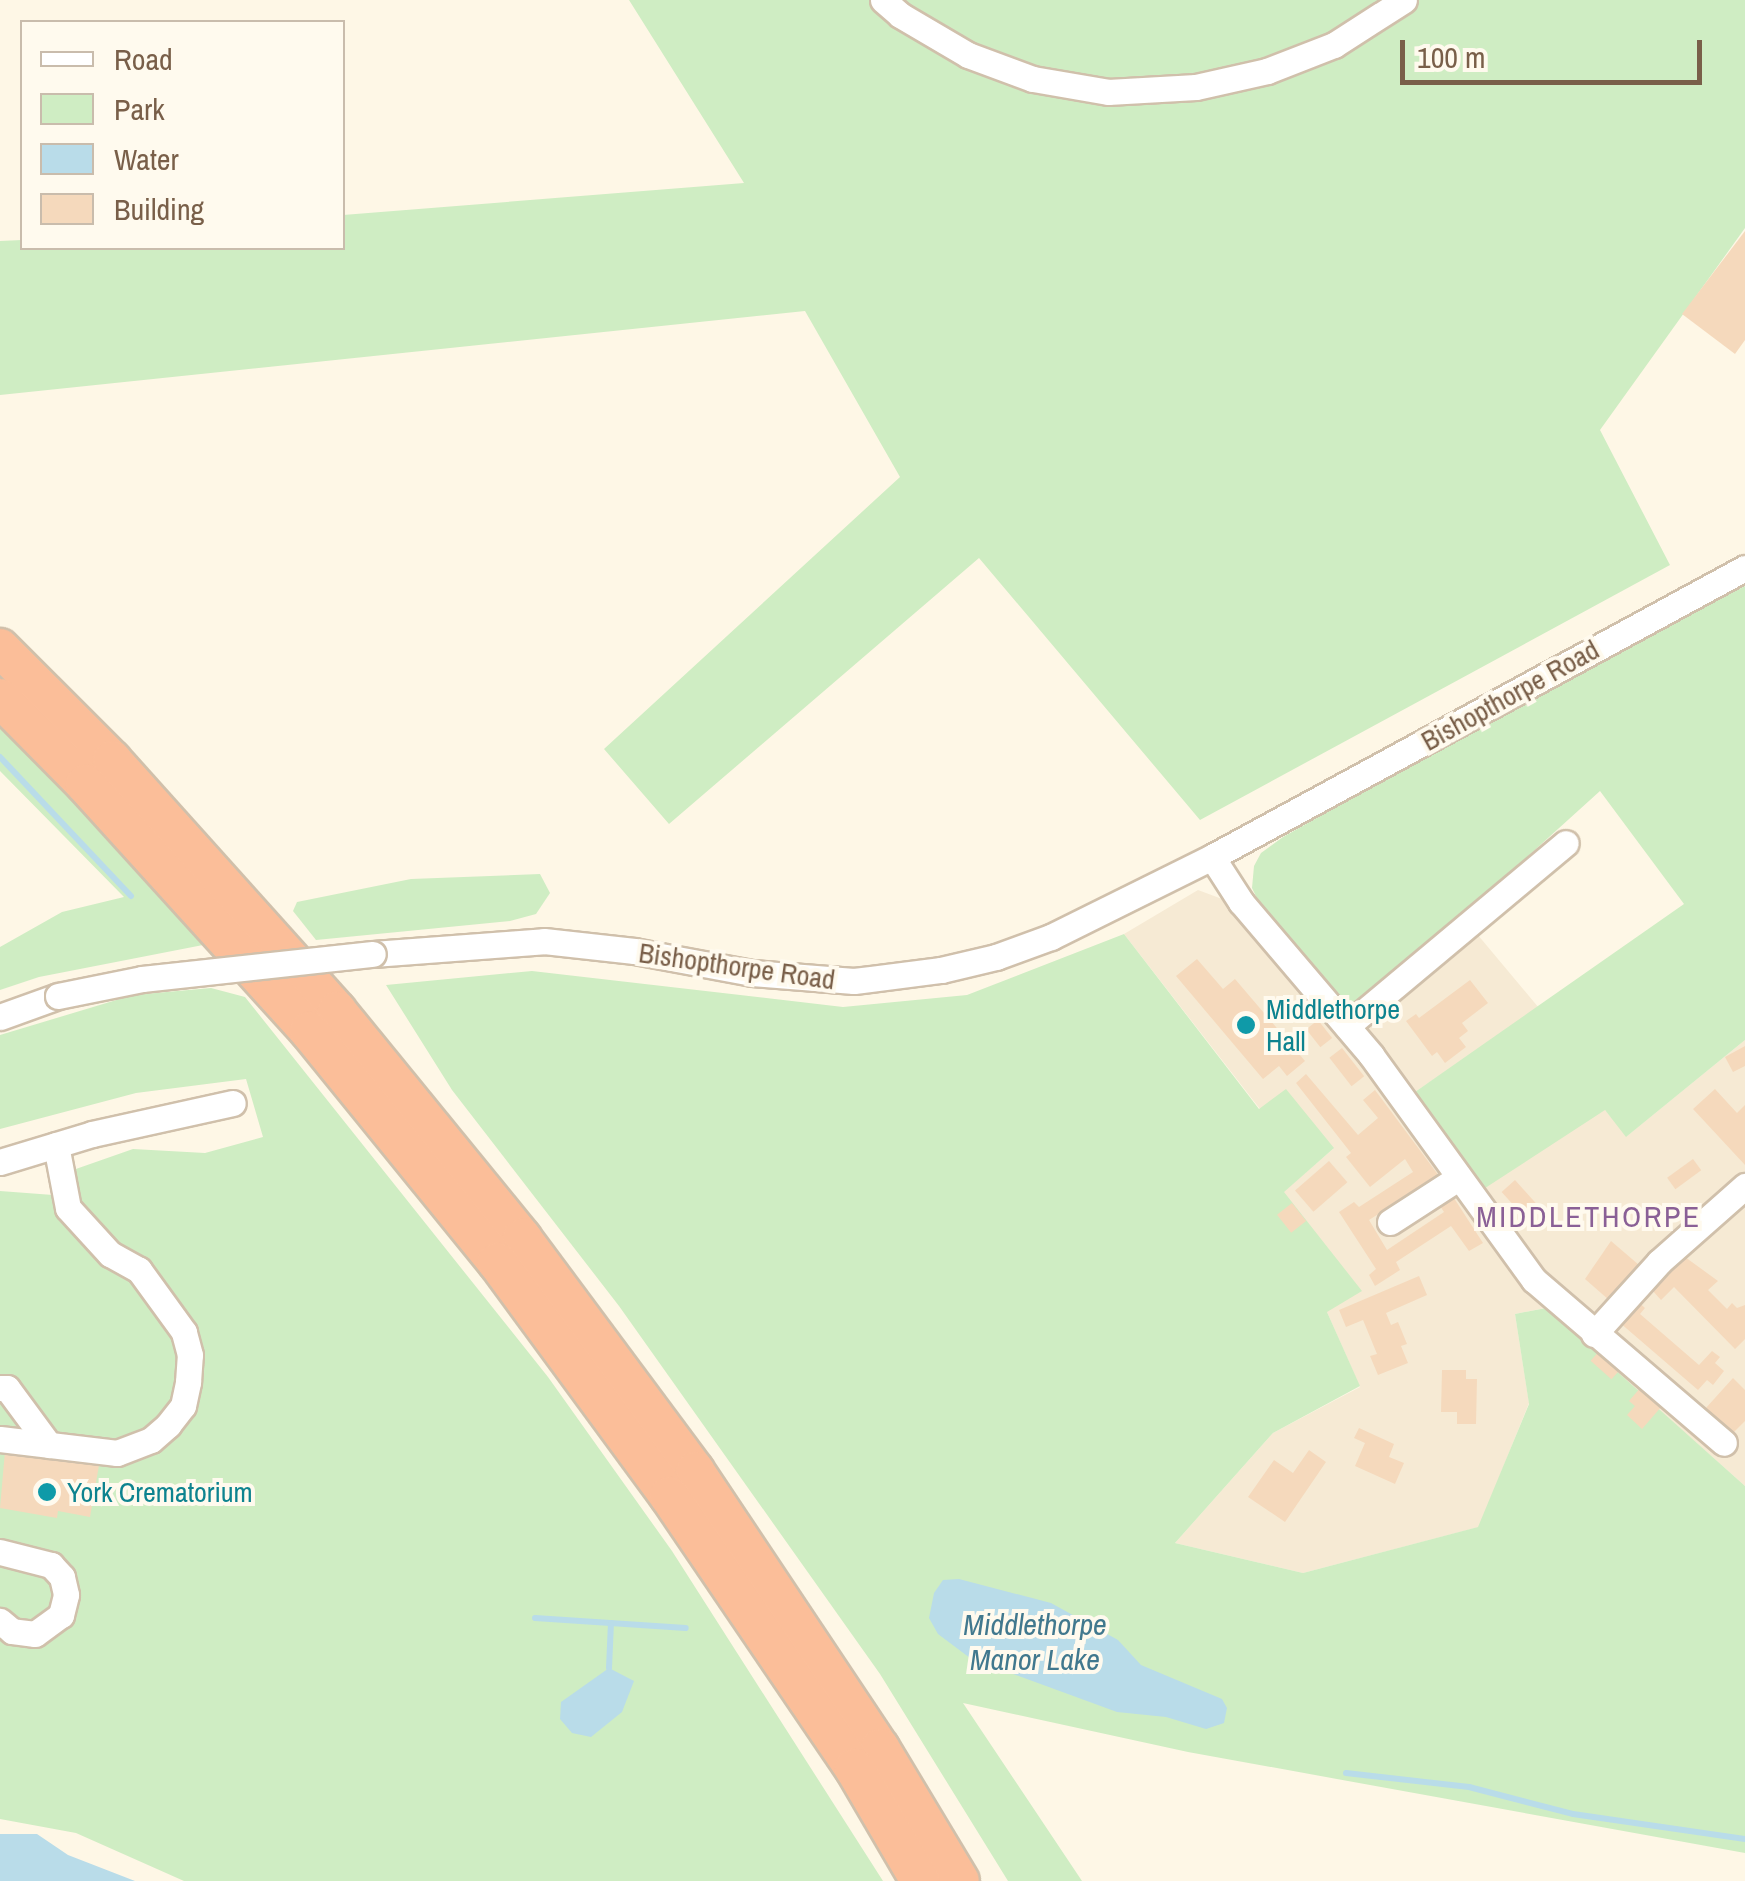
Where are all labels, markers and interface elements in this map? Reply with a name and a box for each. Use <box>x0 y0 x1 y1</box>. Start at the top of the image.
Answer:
legend <box>20 20 345 250</box>
scale bar <box>1405 20 1708 82</box>
text: 100 m <box>1417 37 1485 77</box>
text: Road <box>114 39 173 79</box>
text: Park <box>114 89 165 129</box>
text: Water <box>114 139 179 179</box>
text: Building <box>114 189 204 229</box>
street label: Bishopthorpe Road <box>1415 632 1605 758</box>
street label: Bishopthorpe Road <box>637 936 837 996</box>
place label: Middlethorpe Hall <box>1266 992 1400 1058</box>
marker: Middlethorpe Hall <box>1235 1014 1257 1036</box>
district label: MIDDLETHORPE <box>1476 1198 1702 1234</box>
place label: York Crematorium <box>67 1475 253 1509</box>
marker: York Crematorium <box>36 1481 58 1503</box>
water label: Middlethorpe Manor Lake <box>963 1606 1107 1676</box>

